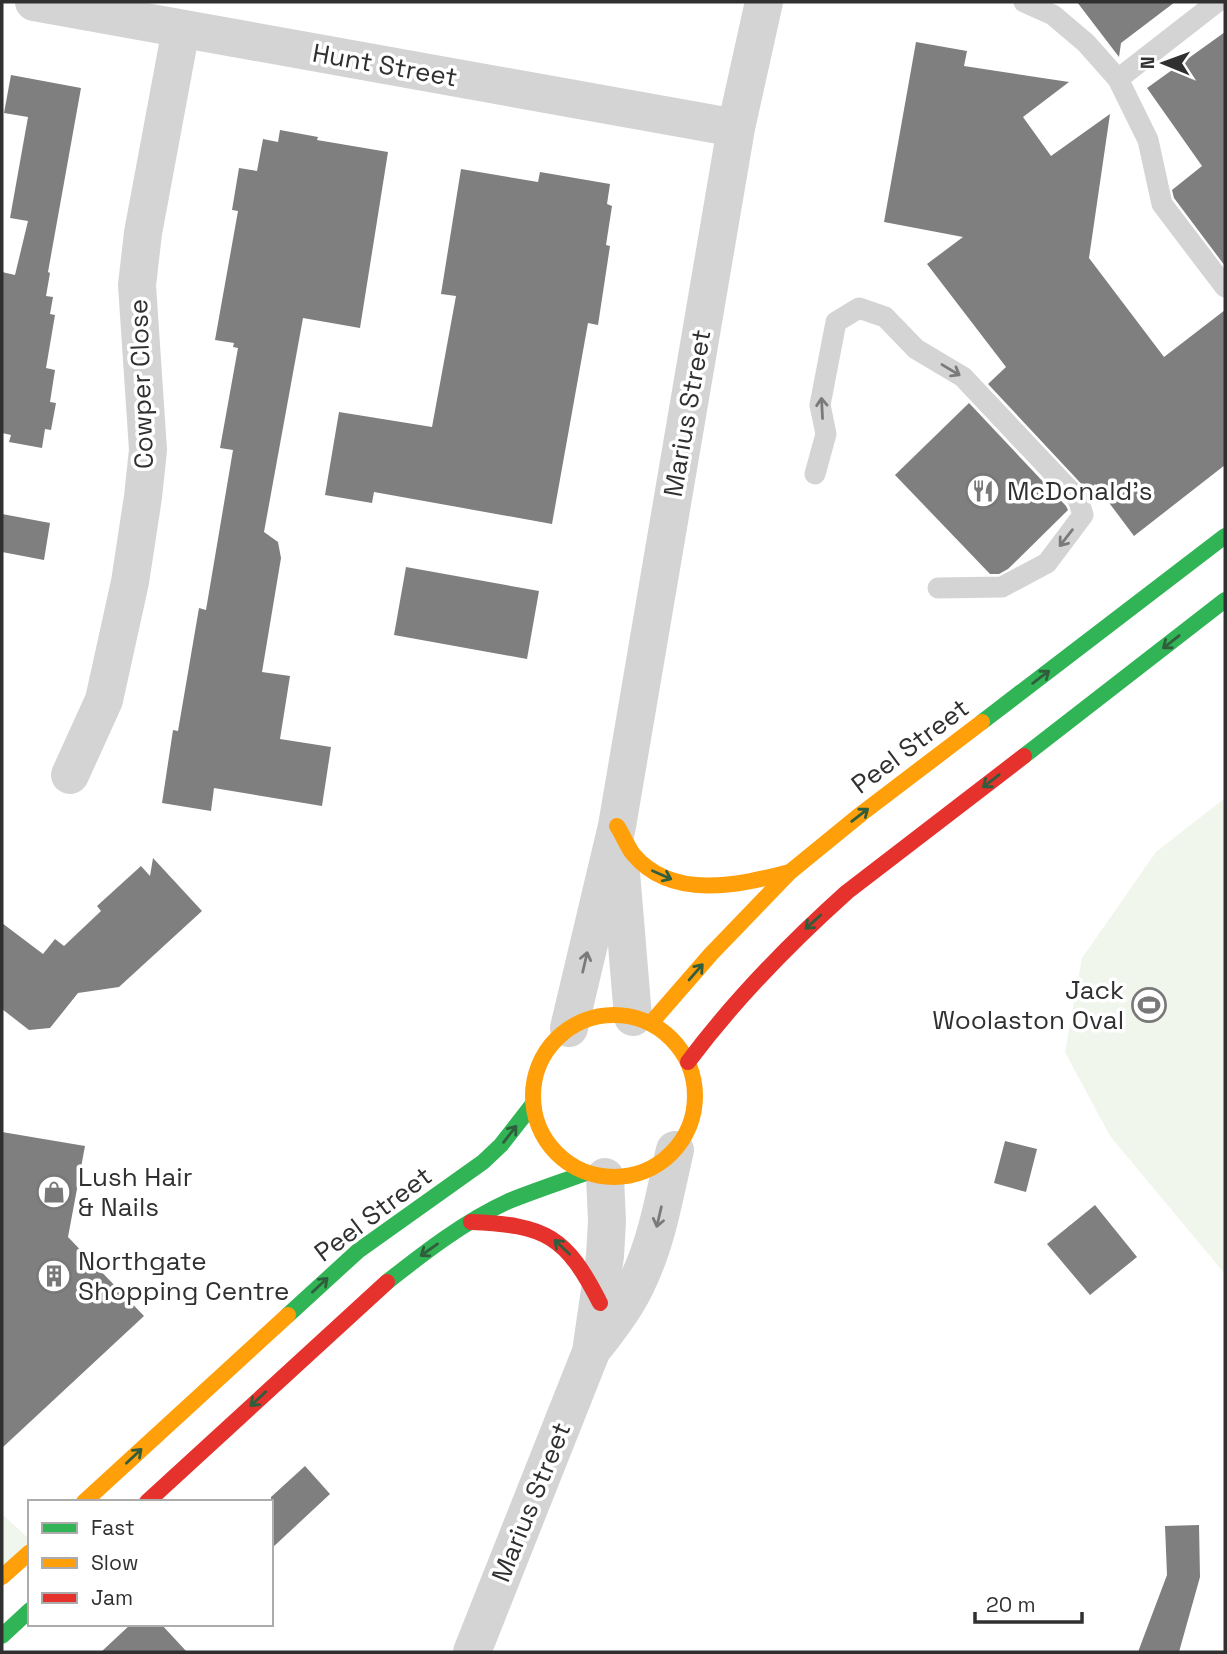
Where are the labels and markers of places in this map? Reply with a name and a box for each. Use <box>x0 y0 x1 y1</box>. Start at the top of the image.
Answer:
restaurant icon: McDonald's <box>964 472 1002 510</box>
place label: McDonald's <box>1007 474 1152 508</box>
place label: Jack Woolaston Oval <box>932 973 1124 1037</box>
sports icon: Jack Woolaston Oval <box>1130 986 1168 1024</box>
place label: Lush Hair & Nails <box>78 1160 193 1224</box>
shop icon: Lush Hair & Nails <box>35 1173 73 1211</box>
place label: Northgate Shopping Centre <box>78 1244 289 1308</box>
building icon: Northgate Shopping Centre <box>35 1257 73 1295</box>

